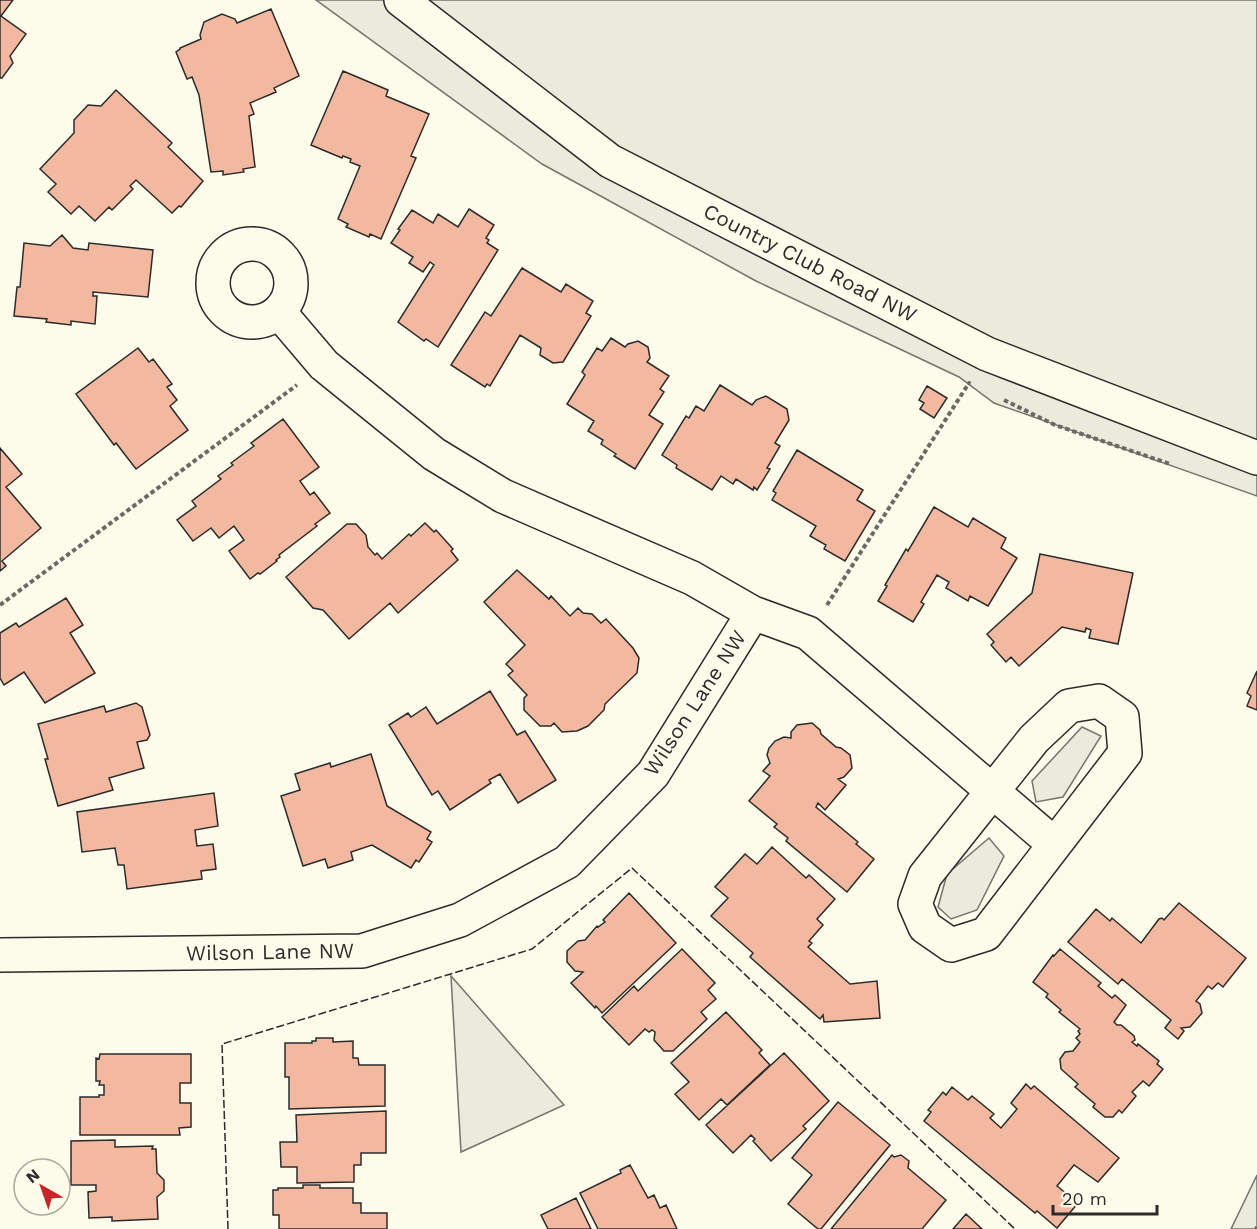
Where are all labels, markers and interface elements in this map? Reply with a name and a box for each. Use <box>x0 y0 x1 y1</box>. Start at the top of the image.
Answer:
street label: Country Club Road NW <box>700 198 921 327</box>
street label: Wilson Lane NW <box>638 625 751 780</box>
street label: Wilson Lane NW <box>186 938 354 965</box>
north arrow <box>12 1157 72 1217</box>
text: N <box>22 1165 43 1187</box>
scale bar <box>1053 1178 1156 1216</box>
text: 20 m <box>1062 1188 1107 1209</box>

